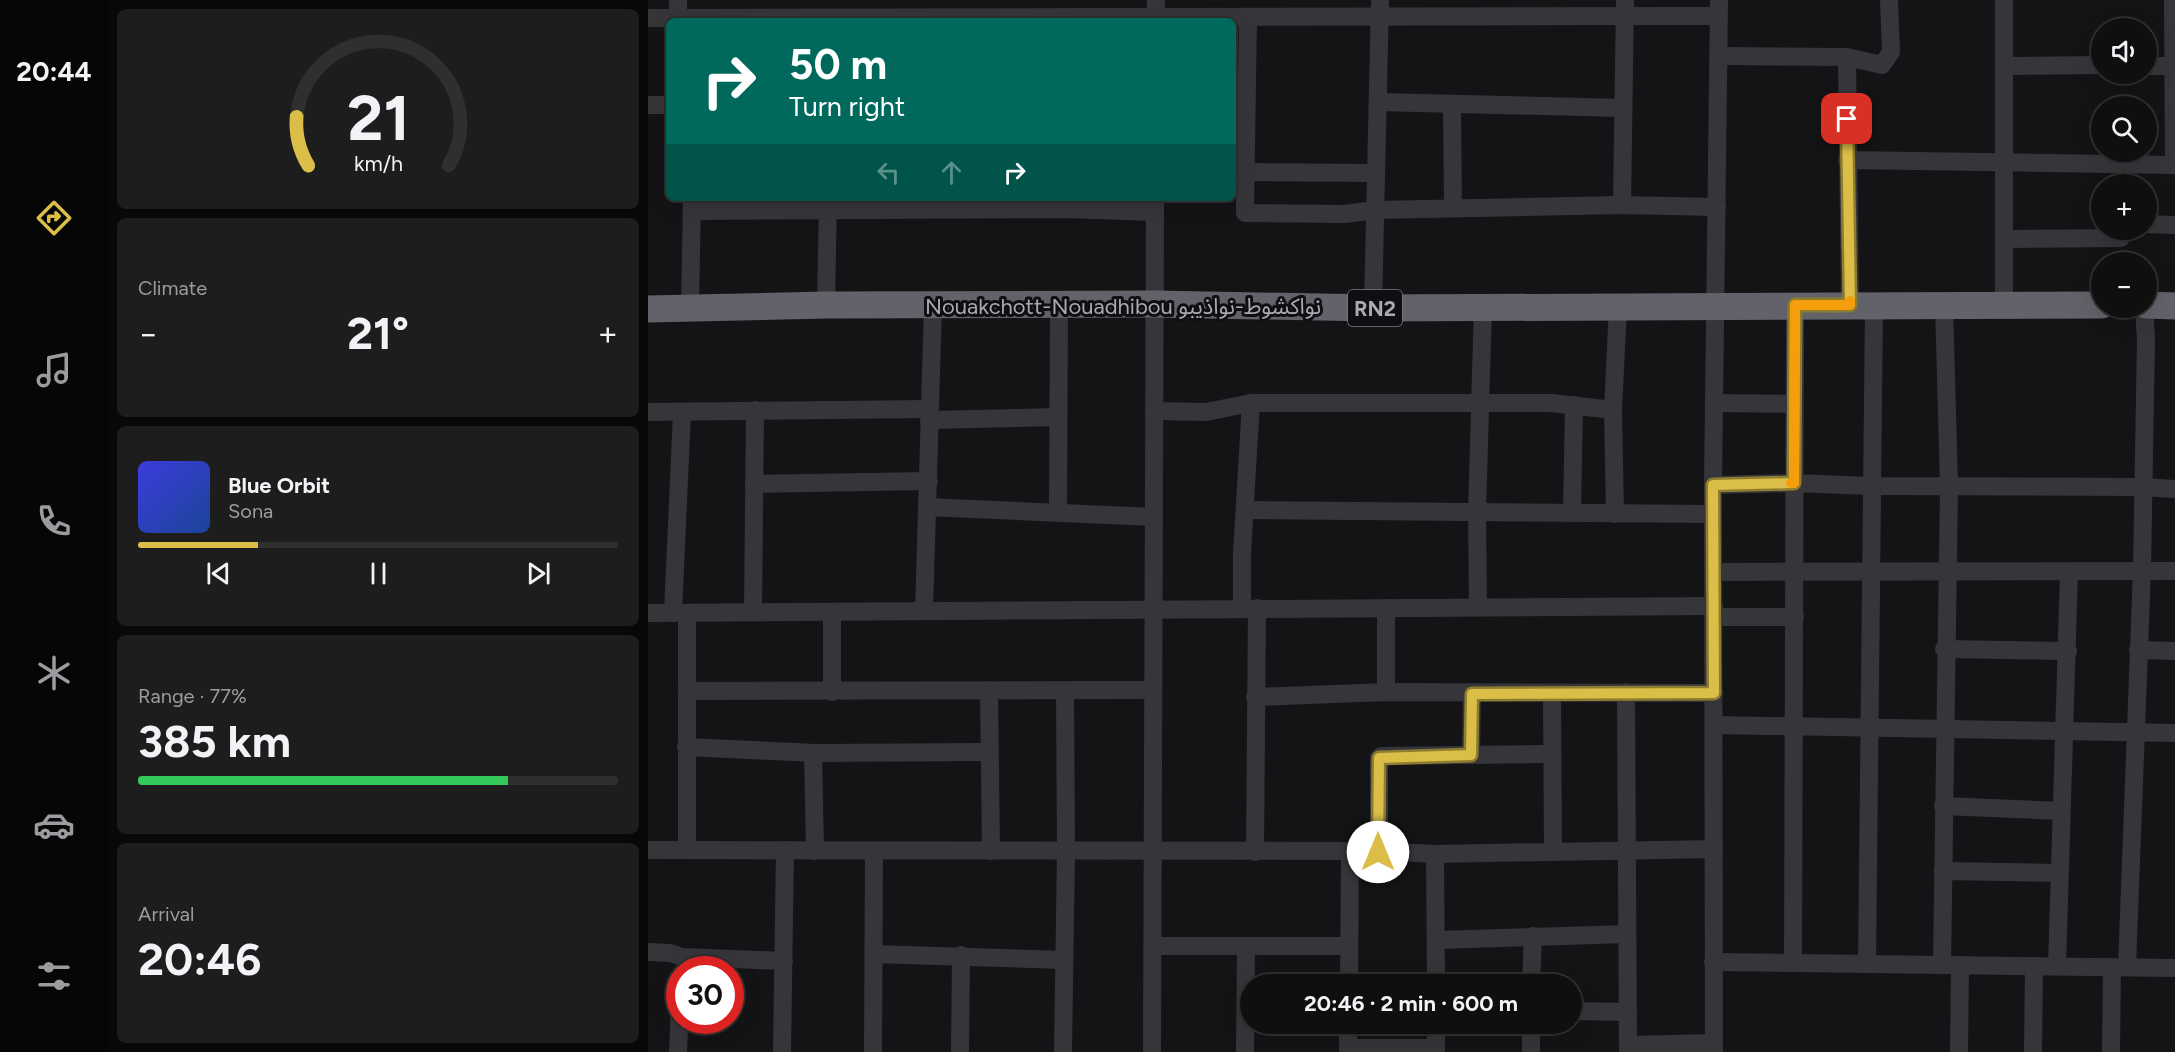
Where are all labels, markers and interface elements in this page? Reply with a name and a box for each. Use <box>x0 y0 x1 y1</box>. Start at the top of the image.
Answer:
map controls <box>2091 18 2157 318</box>
button: sound <box>2091 18 2157 84</box>
text: 50 m <box>789 39 887 90</box>
icon: right <box>690 42 768 120</box>
text: 20:44 <box>16 55 92 88</box>
text: 21 <box>347 81 409 156</box>
text: Turn right <box>789 90 905 123</box>
pin <box>1821 93 1872 144</box>
button: search <box>2091 96 2157 162</box>
icon: arrive <box>1830 102 1863 135</box>
text: km/h <box>354 151 402 176</box>
icon: left <box>872 156 905 189</box>
icon: ahead <box>935 156 968 189</box>
icon: right <box>998 156 1031 189</box>
button: + <box>2091 174 2157 240</box>
icon: directions <box>33 197 75 239</box>
button: − <box>2091 252 2157 318</box>
text: Climate <box>138 276 207 300</box>
road number: RN2 <box>1348 290 1402 326</box>
street label: Nouakchott-Nouadhibou نواكشوط-نواذيبو <box>925 293 1321 320</box>
text: 21° <box>347 306 409 360</box>
text: − <box>138 314 159 353</box>
text: + <box>597 314 618 353</box>
icon: music <box>33 349 75 391</box>
text: Blue Orbit <box>228 472 330 499</box>
text: Sona <box>228 499 273 523</box>
icon: phone <box>33 500 75 542</box>
icon: previous <box>202 557 235 590</box>
icon: pause <box>362 557 395 590</box>
icon: next <box>522 557 555 590</box>
icon: climate <box>33 652 75 694</box>
text: Range · 77% <box>138 684 247 708</box>
text: 385 km <box>138 714 291 768</box>
icon: car <box>33 804 75 846</box>
position arrow <box>1346 820 1410 884</box>
text: Arrival <box>138 902 194 926</box>
text: 20:46 <box>138 932 261 986</box>
icon: filters <box>33 955 75 997</box>
speed limit sign: 30 <box>666 956 744 1034</box>
text: 20:46 · 2 min · 600 m <box>1304 990 1518 1017</box>

